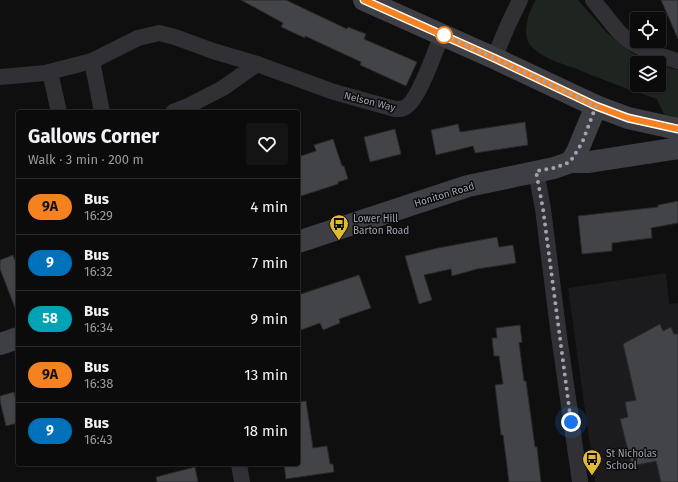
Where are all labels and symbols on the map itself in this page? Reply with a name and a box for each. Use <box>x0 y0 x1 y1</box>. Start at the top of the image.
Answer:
unlabelled marker <box>435 26 453 44</box>
street label: Nelson Way <box>343 90 397 114</box>
street label: Honiton Road <box>413 180 476 210</box>
bus stop icon: Lower Hill Barton Road <box>328 213 350 241</box>
place label: Lower Hill Barton Road <box>353 213 409 237</box>
your location <box>561 412 581 432</box>
bus stop icon: St Nicholas School <box>581 448 603 476</box>
place label: St Nicholas School <box>606 448 657 472</box>

